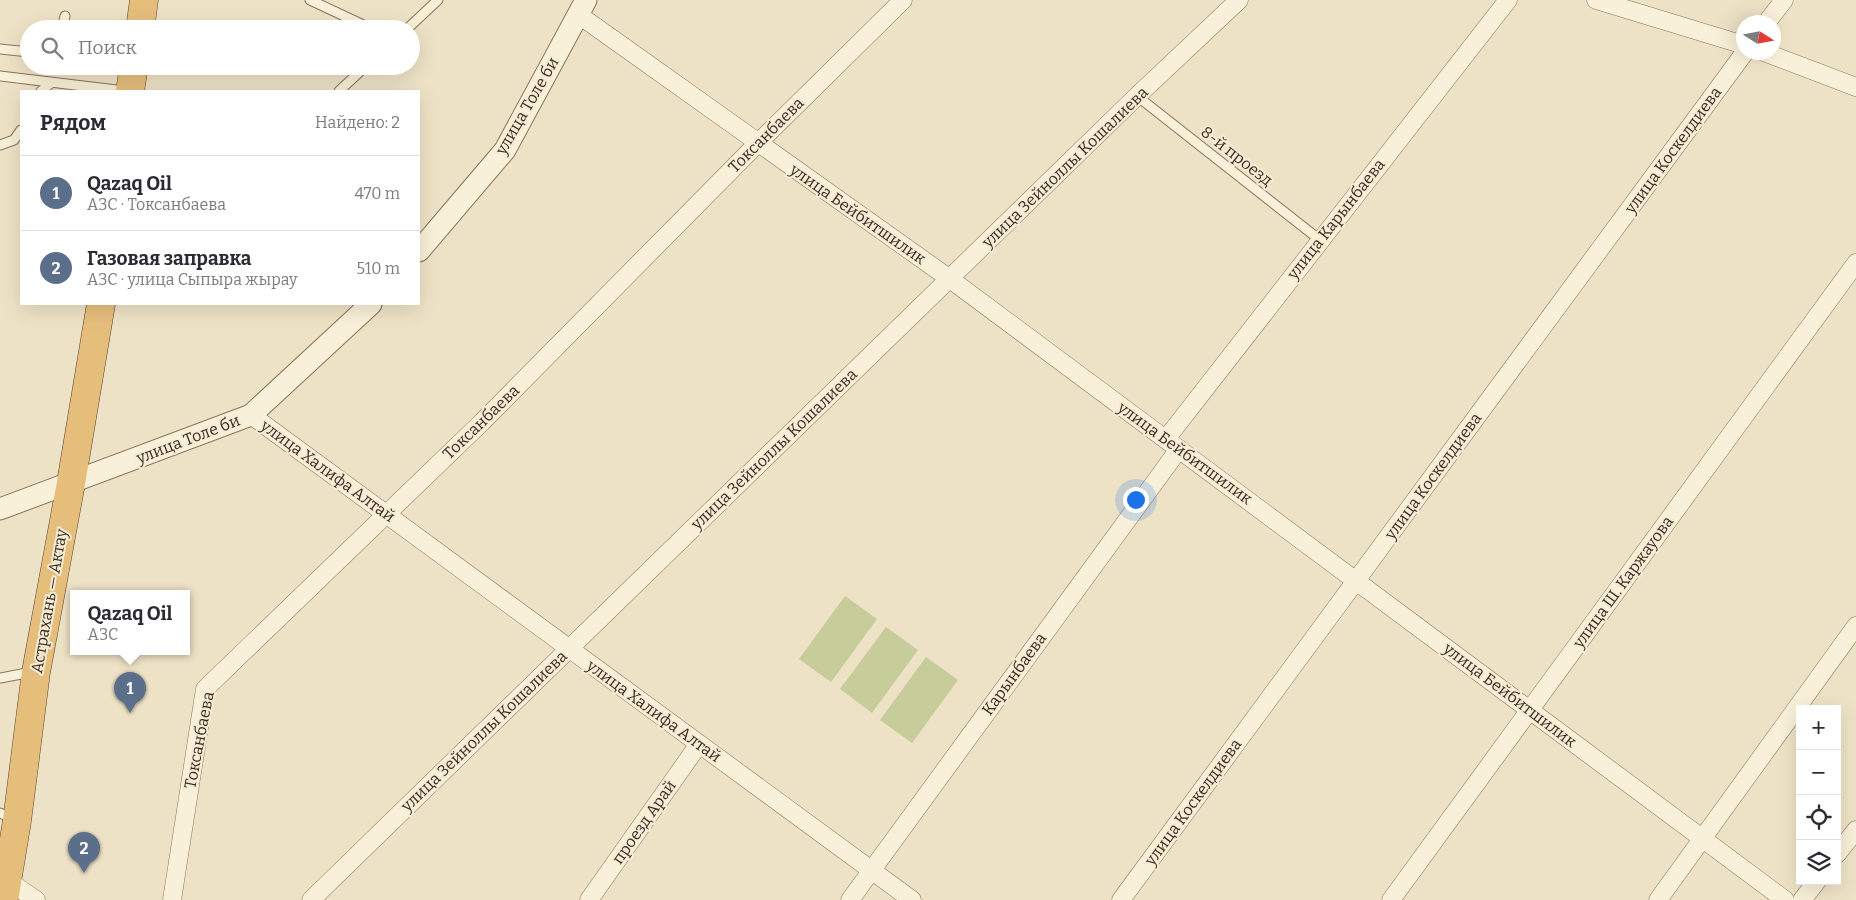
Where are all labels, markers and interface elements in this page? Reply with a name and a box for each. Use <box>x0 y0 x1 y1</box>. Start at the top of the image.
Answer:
north arrow <box>1736 15 1781 60</box>
search box <box>20 20 420 75</box>
icon: search <box>38 34 66 62</box>
text: Поиск <box>78 36 137 59</box>
street label: улица Толе би <box>491 54 563 159</box>
street label: улица Зейноллы Кошалиева <box>977 83 1152 252</box>
street label: улица Коскелдиева <box>1620 83 1725 218</box>
street label: Токсанбаева <box>724 93 808 177</box>
text: Рядом <box>40 110 106 136</box>
text: Найдено: 2 <box>315 113 400 132</box>
street label: 8-й проезд <box>1197 122 1277 190</box>
street label: улица Карынбаева <box>1283 155 1389 284</box>
street label: улица Бейбитшилик <box>786 159 930 268</box>
text: Qazaq Oil <box>87 172 172 195</box>
text: 1 <box>53 184 59 203</box>
text: 470 m <box>354 184 400 203</box>
text: АЗС · Токсанбаева <box>87 195 226 214</box>
text: Газовая заправка <box>87 247 251 270</box>
text: 2 <box>51 259 61 278</box>
text: 510 m <box>356 259 400 278</box>
text: АЗС · улица Сыпыра жырау <box>87 270 297 289</box>
street label: улица Зейноллы Кошалиева <box>686 365 861 534</box>
street label: Токсанбаева <box>439 381 523 463</box>
street label: улица Бейбитшилик <box>1113 397 1256 509</box>
street label: улица Коскелдиева <box>1380 409 1485 544</box>
street label: улица Толе би <box>133 411 242 468</box>
street label: улица Халифа Алтай <box>256 415 399 526</box>
your location <box>1123 487 1149 513</box>
street label: улица Ш. Каржауова <box>1568 512 1677 652</box>
street label: Астрахань — Актау <box>27 527 71 675</box>
popup <box>70 590 190 655</box>
text: Qazaq Oil <box>88 602 172 625</box>
text: АЗС <box>88 625 118 644</box>
street label: Карынбаева <box>978 629 1050 719</box>
street label: улица Бейбитшилик <box>1439 638 1581 752</box>
street label: улица Зейноллы Кошалиева <box>396 647 571 816</box>
street label: улица Халифа Алтай <box>582 655 725 766</box>
pin: 1 <box>114 672 146 713</box>
street label: Токсанбаева <box>180 690 218 790</box>
map controls <box>1796 705 1841 885</box>
button: + <box>1796 705 1841 750</box>
street label: улица Коскелдиева <box>1140 735 1245 870</box>
button: − <box>1796 750 1841 795</box>
street label: проезд Арай <box>608 776 680 868</box>
button: locate <box>1796 795 1841 840</box>
pin: 2 <box>68 832 100 873</box>
button: layers <box>1796 840 1841 885</box>

